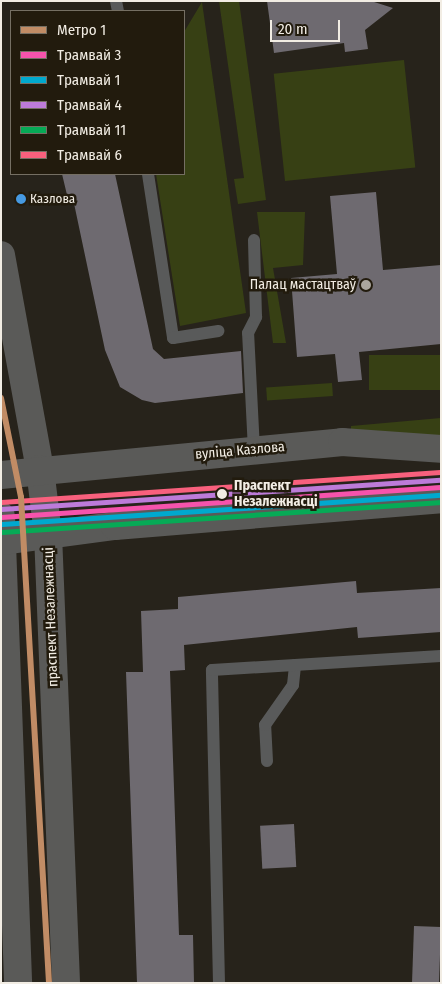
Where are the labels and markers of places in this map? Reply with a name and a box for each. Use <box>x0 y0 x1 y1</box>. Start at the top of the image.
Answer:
place label: Казлова <box>30 191 75 207</box>
marker: Казлова <box>16 194 26 204</box>
place label: Палац мастацтваў <box>250 277 356 293</box>
marker: Палац мастацтваў <box>360 279 372 291</box>
place label: Праспект Незалежнасці <box>234 478 318 511</box>
marker: Праспект Незалежнасці <box>214 486 230 502</box>

